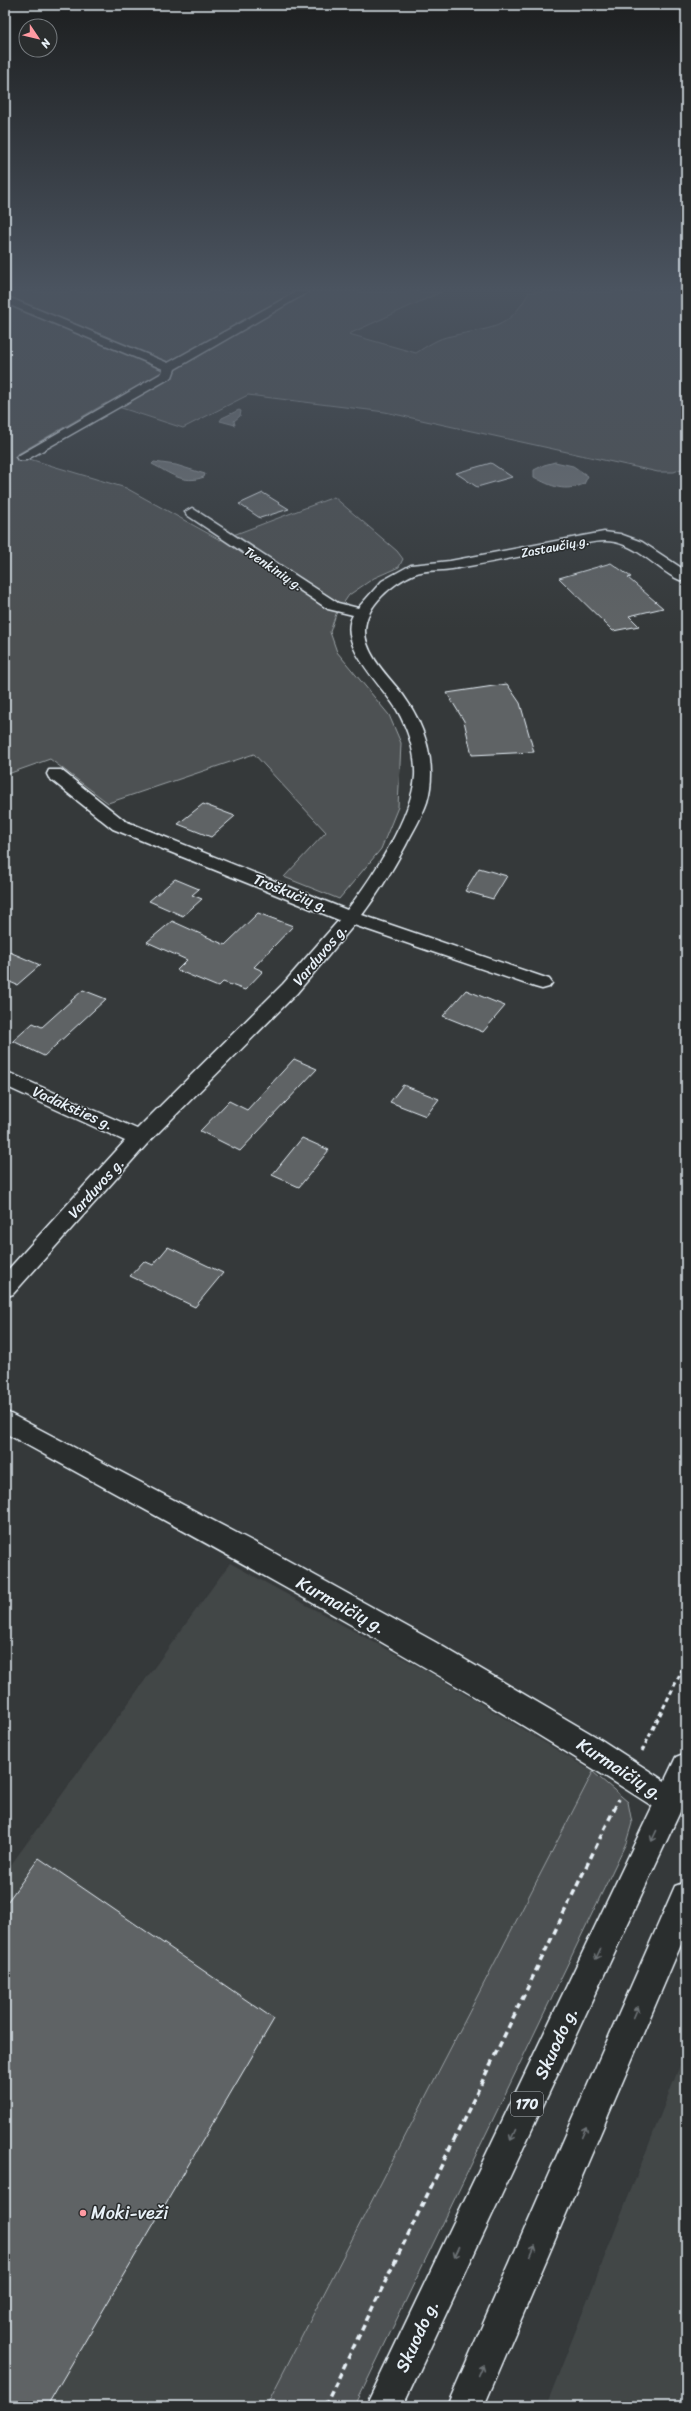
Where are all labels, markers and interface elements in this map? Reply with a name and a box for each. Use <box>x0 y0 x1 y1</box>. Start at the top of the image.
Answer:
north arrow <box>18 18 58 58</box>
text: N <box>36 34 56 52</box>
street label: Zastaučių g. <box>519 529 591 564</box>
street label: Tvenkinių g. <box>239 540 308 597</box>
street label: Troškučių g. <box>249 866 333 920</box>
street label: Varduvos g. <box>286 918 354 992</box>
street label: Vadaksties g. <box>28 1079 118 1137</box>
street label: Varduvos g. <box>61 1152 131 1224</box>
street label: Kurmaičių g. <box>290 1567 392 1643</box>
street label: Kurmaičių g. <box>570 1729 670 1809</box>
one-way arrow <box>650 1830 657 1842</box>
one-way arrow <box>594 1948 601 1960</box>
street label: Skuodo g. <box>525 2001 587 2085</box>
one-way arrow <box>633 2007 640 2019</box>
road number: 170 <box>511 2092 543 2116</box>
one-way arrow <box>581 2126 589 2138</box>
one-way arrow <box>509 2128 516 2140</box>
place label: Moki-veži <box>91 2197 169 2229</box>
marker: Moki-veži <box>78 2208 88 2218</box>
one-way arrow <box>529 2245 537 2257</box>
one-way arrow <box>453 2246 460 2258</box>
street label: Skuodo g. <box>386 2294 448 2378</box>
one-way arrow <box>478 2365 485 2377</box>

